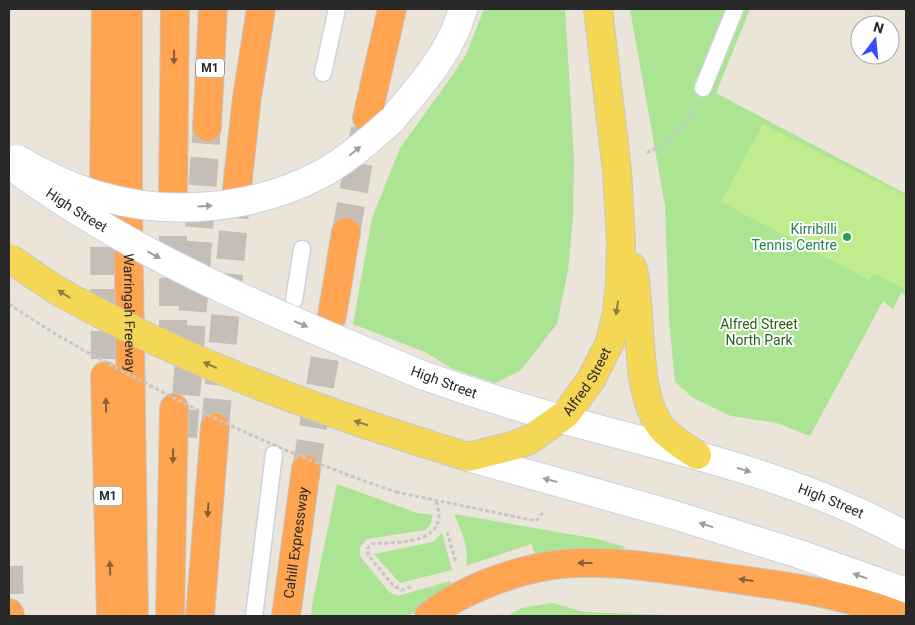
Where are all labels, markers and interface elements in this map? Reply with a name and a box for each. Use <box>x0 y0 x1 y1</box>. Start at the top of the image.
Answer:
north arrow <box>850 15 900 65</box>
text: N <box>872 18 886 37</box>
one-way arrow <box>170 50 178 66</box>
road number: M1 <box>196 58 224 78</box>
one-way arrow <box>348 145 361 156</box>
street label: High Street <box>43 185 111 235</box>
one-way arrow <box>197 201 213 209</box>
place label: Kirribilli Tennis Centre <box>751 221 837 253</box>
marker: Kirribilli Tennis Centre <box>841 231 853 243</box>
one-way arrow <box>147 250 161 259</box>
street label: Warringah Freeway <box>121 253 138 373</box>
one-way arrow <box>57 289 70 298</box>
one-way arrow <box>613 301 621 317</box>
park label: Alfred Street North Park <box>720 316 798 348</box>
one-way arrow <box>294 320 308 328</box>
street label: Alfred Street <box>559 345 614 419</box>
one-way arrow <box>203 360 217 368</box>
street label: High Street <box>409 363 480 402</box>
one-way arrow <box>102 397 110 413</box>
one-way arrow <box>354 419 369 427</box>
one-way arrow <box>169 449 177 465</box>
one-way arrow <box>737 466 752 474</box>
one-way arrow <box>542 475 557 483</box>
street label: High Street <box>796 480 867 521</box>
road number: M1 <box>94 486 122 506</box>
street label: Cahill Expressway <box>280 486 312 599</box>
one-way arrow <box>204 503 212 519</box>
one-way arrow <box>698 521 713 529</box>
one-way arrow <box>105 559 113 575</box>
one-way arrow <box>576 559 592 567</box>
one-way arrow <box>853 572 868 579</box>
one-way arrow <box>738 576 754 584</box>

